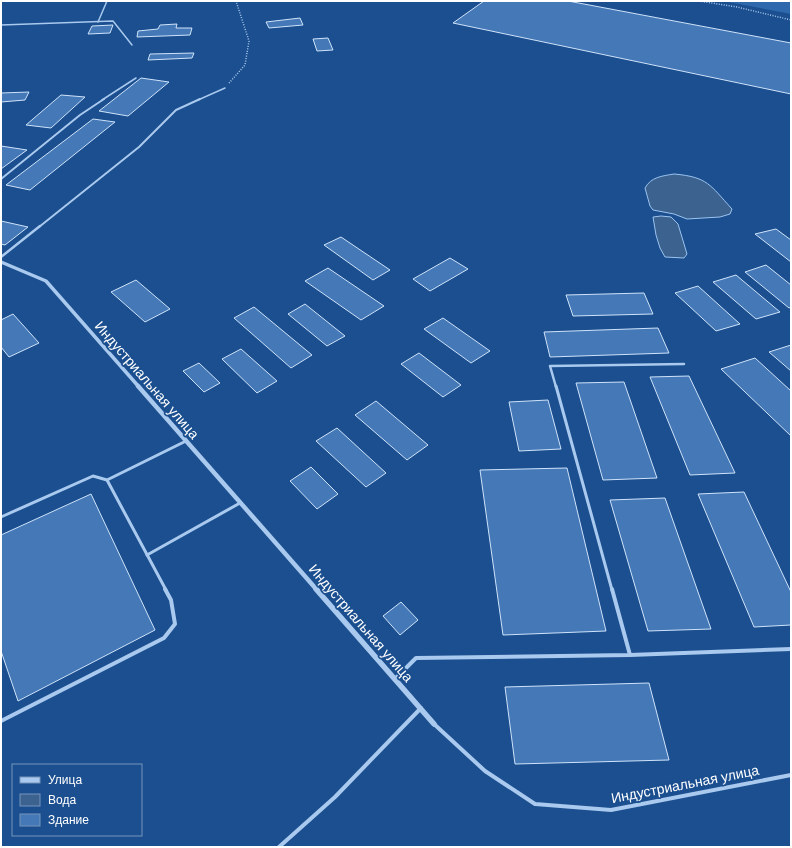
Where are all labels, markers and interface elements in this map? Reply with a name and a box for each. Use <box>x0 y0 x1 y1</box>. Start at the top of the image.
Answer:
street label: Индустриальная улица <box>91 317 203 443</box>
street label: Индустриальная улица <box>305 560 417 686</box>
street label: Индустриальная улица <box>609 761 761 807</box>
legend <box>12 764 142 836</box>
text: Улица <box>48 772 82 788</box>
text: Вода <box>48 792 76 808</box>
text: Здание <box>48 812 89 828</box>

